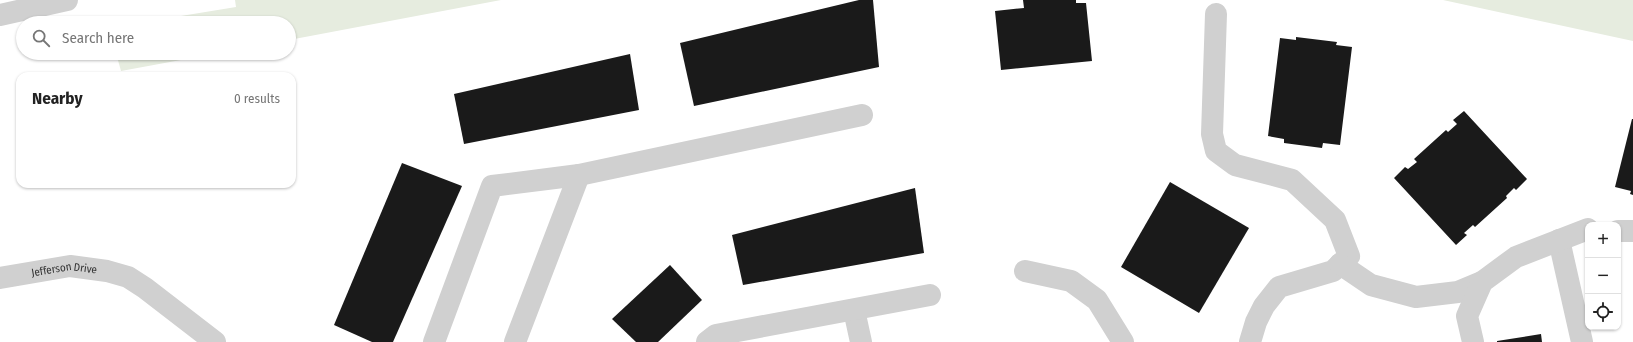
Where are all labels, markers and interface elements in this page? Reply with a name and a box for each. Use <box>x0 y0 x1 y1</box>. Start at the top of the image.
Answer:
search box <box>16 16 296 60</box>
icon: search <box>30 27 52 49</box>
text: Search here <box>62 29 134 47</box>
text: Nearby <box>32 88 83 109</box>
text: 0 results <box>234 91 280 106</box>
map controls <box>1585 222 1621 330</box>
button: + <box>1585 222 1621 258</box>
button: − <box>1585 258 1621 294</box>
street label: Jefferson Drive <box>30 260 98 280</box>
button: locate <box>1585 294 1621 330</box>

